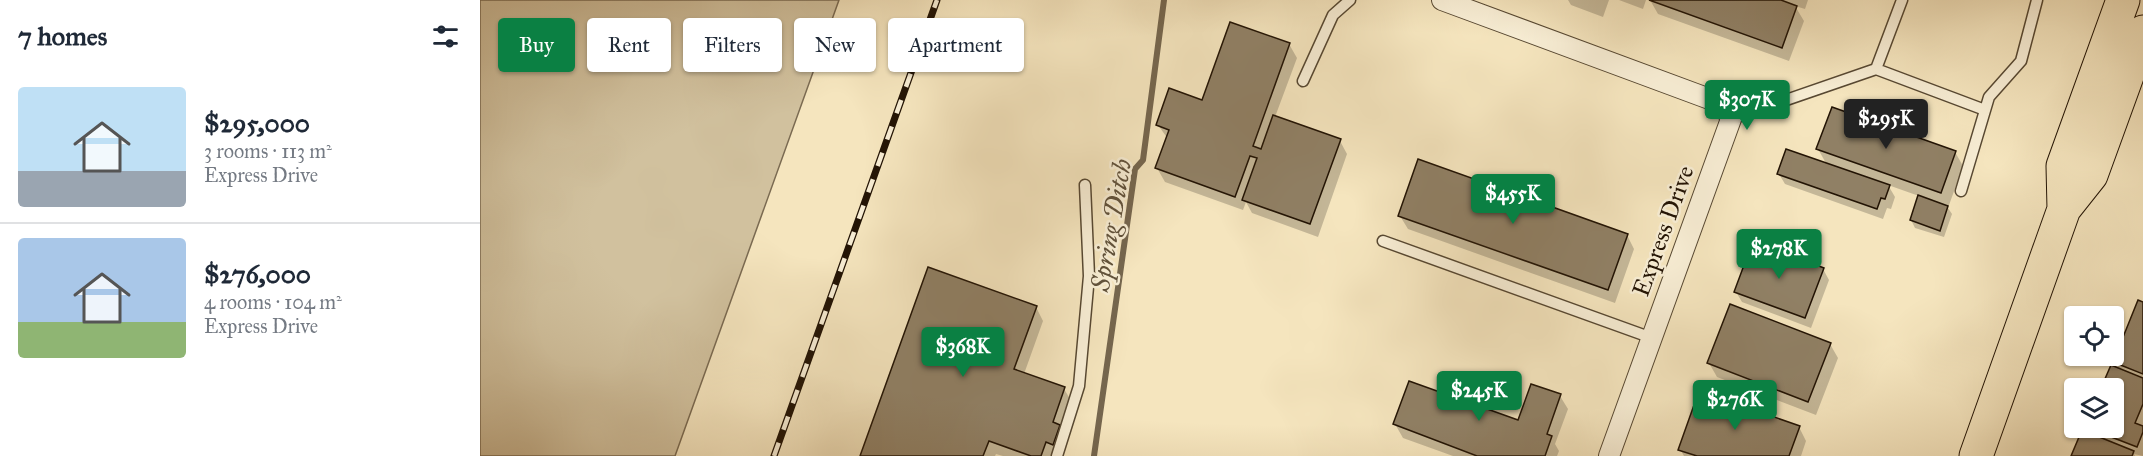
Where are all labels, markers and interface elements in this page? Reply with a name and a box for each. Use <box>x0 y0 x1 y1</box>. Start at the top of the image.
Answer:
chip: Buy <box>498 18 575 72</box>
chip: Rent <box>587 18 671 72</box>
chip: Filters <box>683 18 782 72</box>
chip: New <box>794 18 876 72</box>
chip: Apartment <box>888 18 1024 72</box>
text: 7 homes <box>18 20 107 52</box>
icon: filters <box>429 20 462 53</box>
pin: $307K <box>1705 80 1789 131</box>
text: $307K <box>1719 87 1775 111</box>
pin: $295K <box>1844 99 1928 150</box>
text: $295K <box>1858 106 1914 130</box>
text: $295,000 <box>204 107 310 139</box>
icon: home <box>66 111 138 183</box>
text: 3 rooms · 113 m² <box>204 139 332 163</box>
water label: Spring Ditch <box>1083 156 1139 295</box>
street label: Express Drive <box>1626 162 1700 300</box>
text: Express Drive <box>204 163 318 187</box>
pin: $455K <box>1471 174 1555 225</box>
text: $455K <box>1485 181 1541 205</box>
pin: $278K <box>1737 229 1821 280</box>
text: $278K <box>1751 236 1807 260</box>
text: $276,000 <box>204 258 311 290</box>
icon: home <box>66 262 138 334</box>
text: 4 rooms · 104 m² <box>204 290 342 314</box>
map controls <box>2064 306 2124 438</box>
button: locate <box>2064 306 2124 366</box>
text: Express Drive <box>204 314 318 338</box>
pin: $368K <box>921 327 1005 378</box>
text: $368K <box>935 334 991 358</box>
pin: $245K <box>1437 371 1521 422</box>
text: $245K <box>1451 378 1507 402</box>
button: layers <box>2064 378 2124 438</box>
pin: $276K <box>1693 380 1777 431</box>
text: $276K <box>1707 387 1763 411</box>

